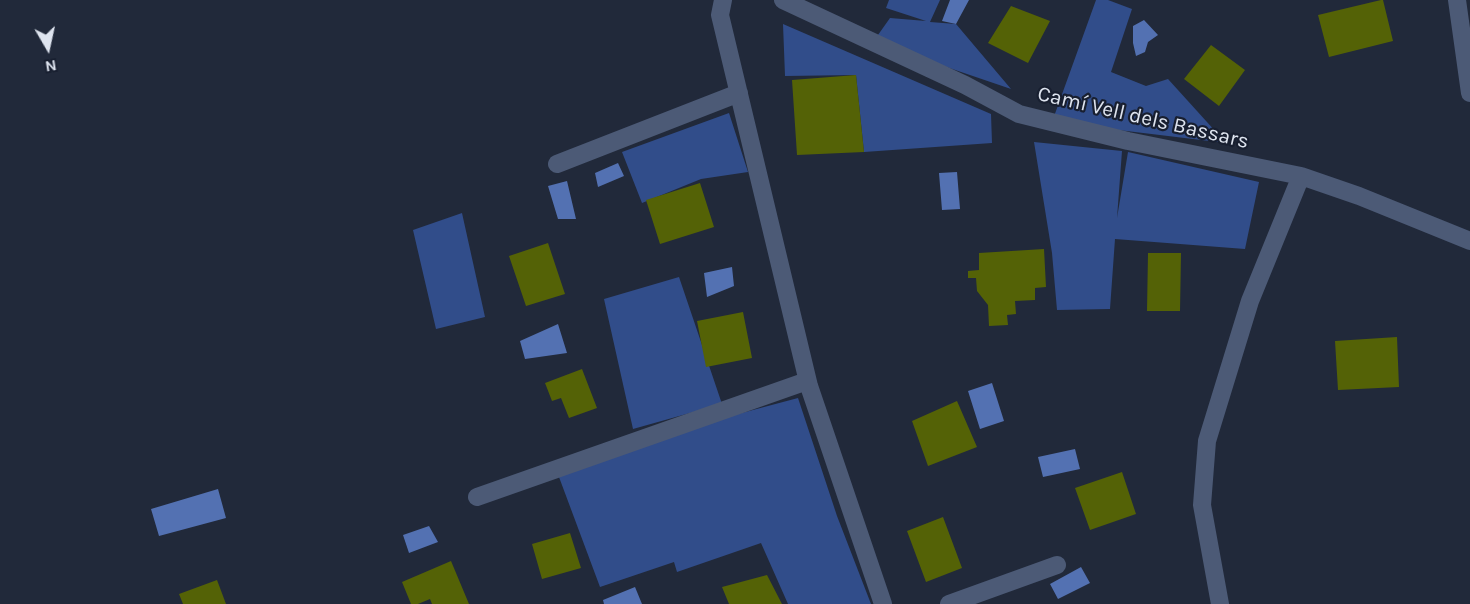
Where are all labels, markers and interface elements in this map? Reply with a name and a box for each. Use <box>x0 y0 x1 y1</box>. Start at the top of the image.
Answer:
north arrow <box>18 18 78 78</box>
text: N <box>44 56 58 77</box>
street label: Camí Vell dels Bassars <box>1035 81 1251 155</box>

